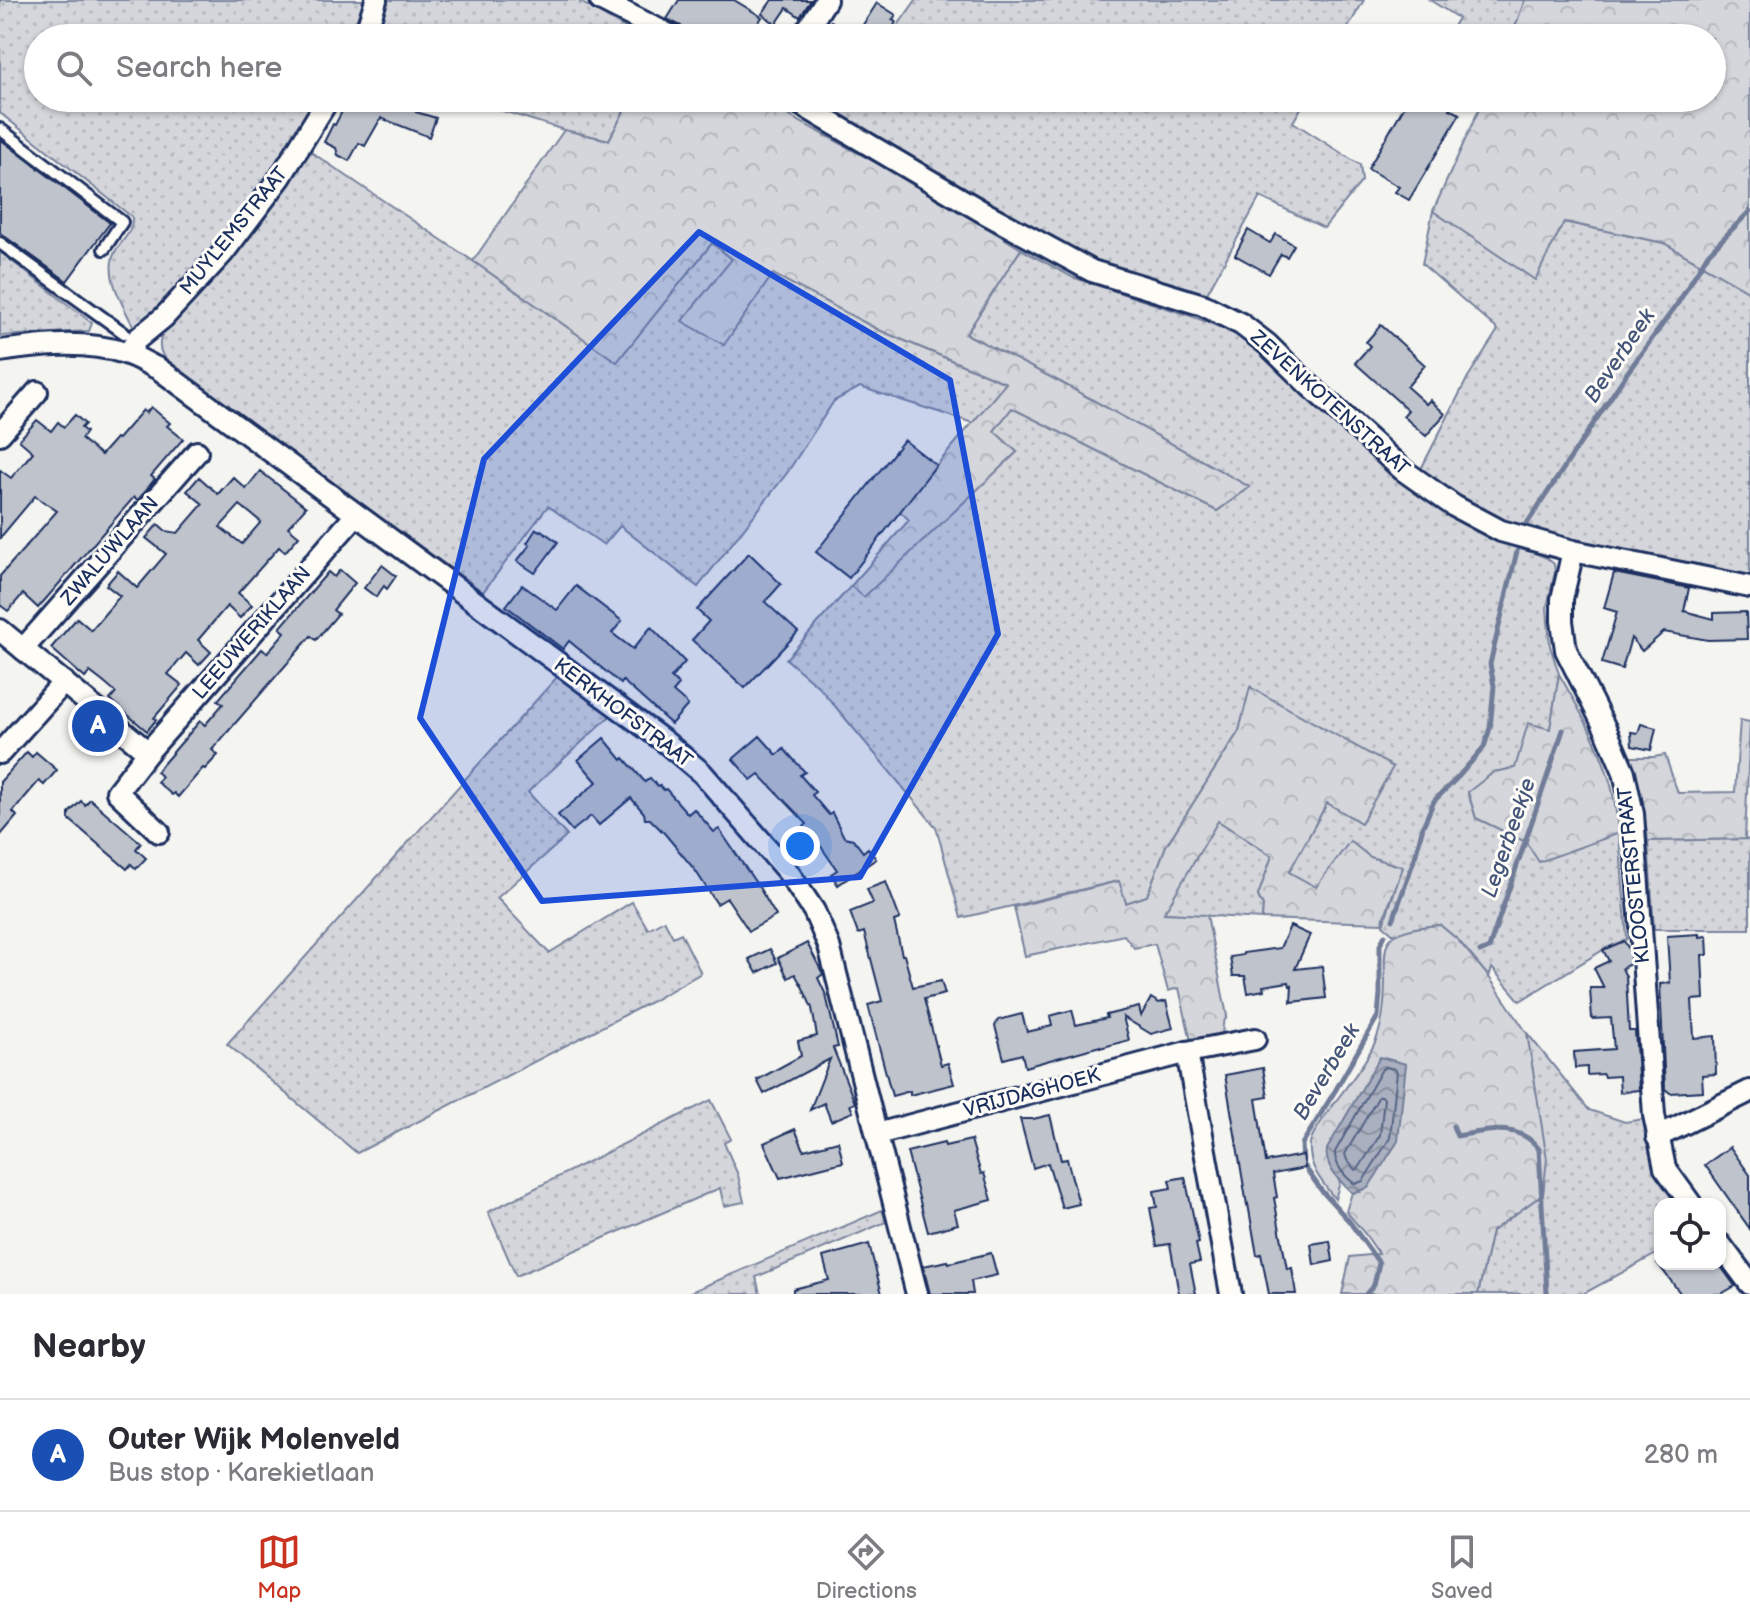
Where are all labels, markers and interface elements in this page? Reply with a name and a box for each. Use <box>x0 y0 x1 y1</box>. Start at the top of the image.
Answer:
search box <box>24 24 1726 112</box>
icon: search <box>52 46 96 90</box>
text: Search here <box>116 50 282 86</box>
street label: MUYLEMSTRAAT <box>175 162 293 300</box>
water label: Beverbeek <box>1579 303 1662 408</box>
street label: ZEVENKOTENSTRAAT <box>1245 325 1414 481</box>
street label: ZWALUWLAAN <box>55 492 164 611</box>
street label: LEEUWERIKLAAN <box>188 562 316 704</box>
street label: KERKHOFSTRAAT <box>549 653 697 773</box>
pin: A <box>72 696 124 756</box>
water label: Legerbeekje <box>1476 774 1542 901</box>
street label: KLOOSTERSTRAAT <box>1613 785 1655 965</box>
your location <box>780 826 820 866</box>
water label: Beverbeek <box>1288 1018 1367 1125</box>
street label: VRIJDAGHOEK <box>961 1063 1103 1123</box>
map controls <box>1654 1198 1726 1270</box>
button: locate <box>1654 1198 1726 1270</box>
text: Nearby <box>32 1326 146 1367</box>
text: Outer Wijk Molenveld <box>108 1422 400 1458</box>
text: A <box>50 1440 66 1471</box>
text: 280 m <box>1644 1440 1718 1471</box>
text: Bus stop · Karekietlaan <box>108 1458 374 1489</box>
tab: Map <box>257 1530 301 1605</box>
tab: Directions <box>816 1530 917 1605</box>
tab: Saved <box>1431 1530 1493 1605</box>

